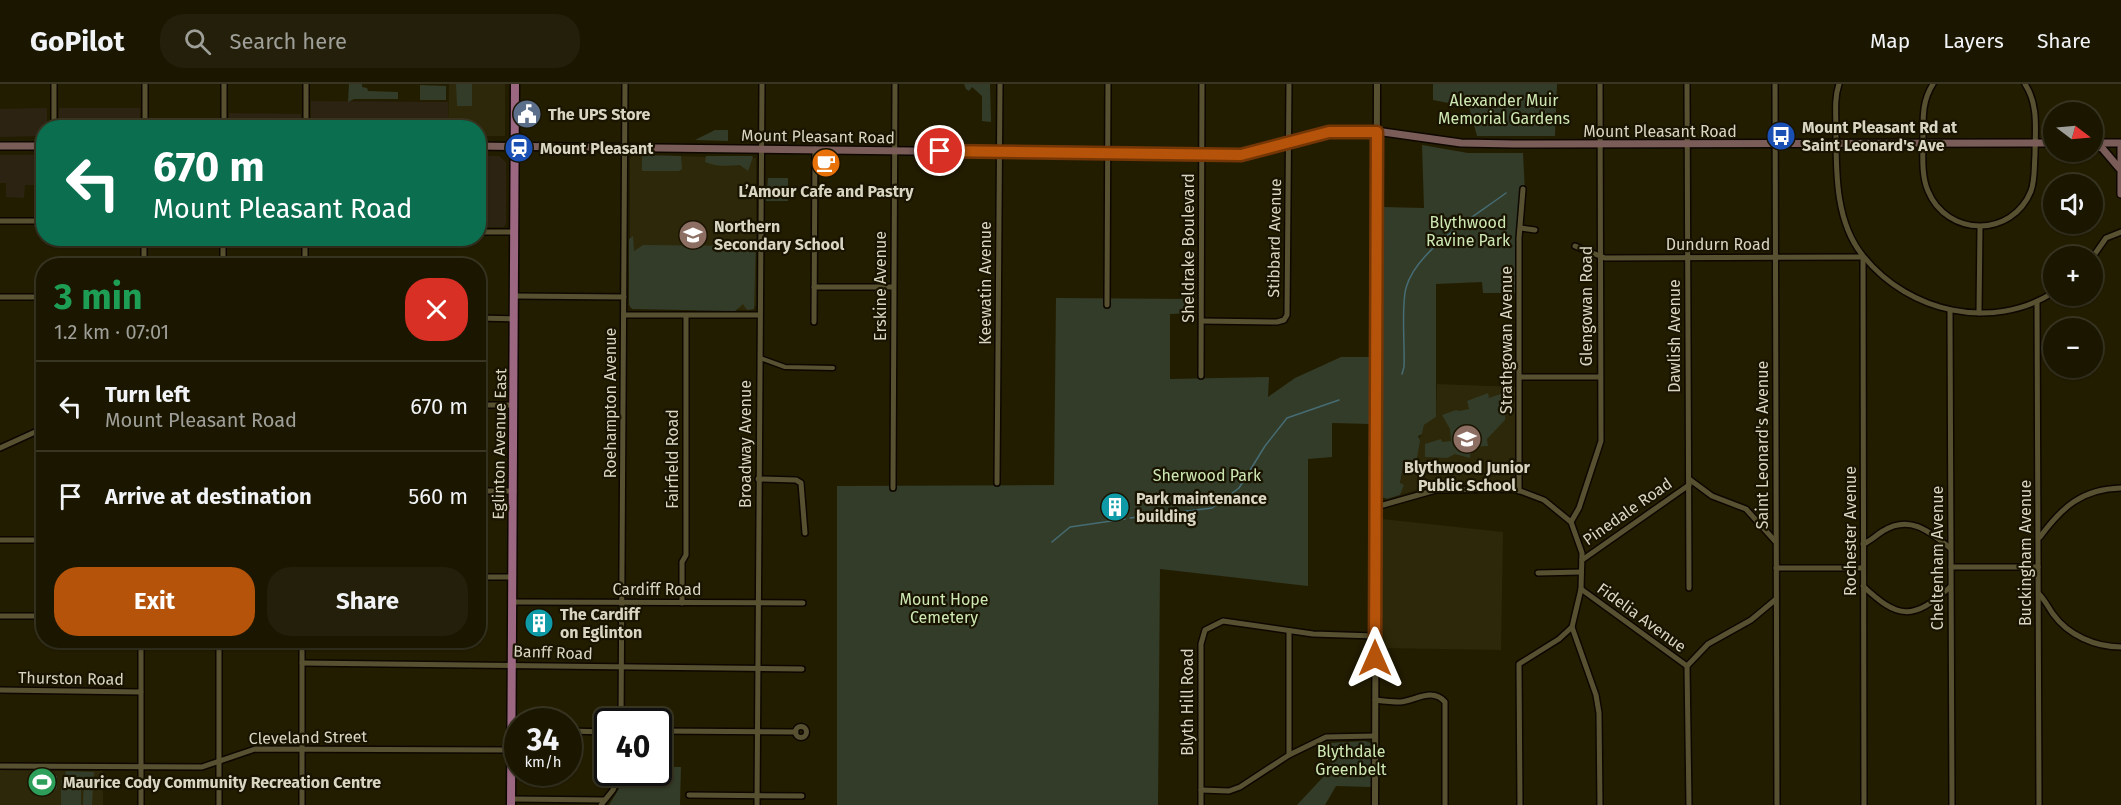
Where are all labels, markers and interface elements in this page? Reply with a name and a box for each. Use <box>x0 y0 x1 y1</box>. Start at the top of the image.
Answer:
search box <box>160 14 580 68</box>
text: GoPilot <box>30 25 124 58</box>
icon: search <box>181 25 214 58</box>
text: Search here <box>229 28 347 55</box>
text: Map <box>1870 28 1910 54</box>
text: Layers <box>1943 28 2004 54</box>
text: Share <box>2037 28 2091 54</box>
park label: Alexander Muir Memorial Gardens <box>1438 91 1570 128</box>
public building icon: The UPS Store <box>511 98 543 130</box>
north arrow <box>2043 102 2103 162</box>
map controls <box>2043 102 2103 378</box>
place label: The UPS Store <box>548 105 651 124</box>
place label: Mount Pleasant Rd at Saint Leonard's Ave <box>1802 118 1958 155</box>
bus stop icon: Mount Pleasant Rd at Saint Leonard's Ave <box>1765 120 1797 152</box>
street label: Mount Pleasant Road <box>1583 122 1737 141</box>
pin <box>914 125 965 176</box>
street label: Mount Pleasant Road <box>741 126 895 147</box>
station icon: Mount Pleasant <box>503 132 535 164</box>
icon: arrive <box>923 134 956 167</box>
place label: Mount Pleasant <box>540 139 654 158</box>
text: 670 m <box>153 142 265 192</box>
icon: left <box>54 144 132 222</box>
cafe icon: L’Amour Cafe and Pastry <box>810 147 842 179</box>
street label: Sheldrake Boulevard <box>1179 173 1198 323</box>
button: sound <box>2043 174 2103 234</box>
street label: Stibbard Avenue <box>1264 178 1285 298</box>
place label: L’Amour Cafe and Pastry <box>738 182 914 201</box>
text: Mount Pleasant Road <box>153 193 412 225</box>
park label: Blythwood Ravine Park <box>1426 213 1511 250</box>
place label: Northern Secondary School <box>714 217 845 254</box>
school or university icon: Northern Secondary School <box>677 219 709 251</box>
street label: Keewatin Avenue <box>976 221 995 345</box>
street label: Erskine Avenue <box>871 231 890 341</box>
street label: Dundurn Road <box>1666 235 1770 254</box>
street label: Glengowan Road <box>1577 246 1596 366</box>
button: + <box>2043 246 2103 306</box>
street label: Strathgowan Avenue <box>1497 266 1516 414</box>
text: 3 min <box>54 275 143 319</box>
button: close <box>405 278 468 341</box>
street label: Dawlish Avenue <box>1665 279 1684 393</box>
button: − <box>2043 318 2103 378</box>
text: 1.2 km · 07:01 <box>54 320 169 344</box>
street label: Roehampton Avenue <box>601 328 620 478</box>
street label: Saint Leonard's Avenue <box>1753 361 1772 529</box>
street label: Eglinton Avenue East <box>489 368 510 520</box>
street label: Broadway Avenue <box>736 380 755 508</box>
text: Turn left <box>105 381 190 408</box>
icon: left <box>54 390 87 423</box>
text: 670 m <box>410 393 468 420</box>
text: Mount Pleasant Road <box>105 408 297 432</box>
street label: Fairfield Road <box>663 409 682 509</box>
school or university icon: Blythwood Junior Public School <box>1451 423 1483 455</box>
place label: Blythwood Junior Public School <box>1404 458 1531 495</box>
park label: Sherwood Park <box>1153 466 1262 485</box>
street label: Rochester Avenue <box>1841 466 1860 596</box>
street label: Pinedale Road <box>1579 474 1676 549</box>
icon: arrive <box>54 480 87 513</box>
street label: Buckingham Avenue <box>2016 480 2035 626</box>
text: Arrive at destination <box>105 483 312 510</box>
text: 560 m <box>408 483 468 510</box>
street label: Cheltenham Avenue <box>1928 486 1947 630</box>
place label: Park maintenance building <box>1136 489 1267 526</box>
building icon: Park maintenance building <box>1099 491 1131 523</box>
button: Exit <box>54 567 255 636</box>
button: Share <box>267 567 468 636</box>
street label: Fidelia Avenue <box>1594 579 1690 656</box>
street label: Cardiff Road <box>612 580 702 599</box>
park label: Mount Hope Cemetery <box>900 590 988 627</box>
place label: The Cardiff on Eglinton <box>560 605 642 642</box>
building icon: The Cardiff on Eglinton <box>523 607 555 639</box>
position arrow <box>1343 626 1407 690</box>
street label: Banff Road <box>513 642 593 663</box>
street label: Blyth Hill Road <box>1178 648 1197 756</box>
street label: Thurston Road <box>18 668 124 689</box>
speed limit sign: 40 <box>594 708 672 786</box>
text: 34 <box>527 722 559 758</box>
street label: Cleveland Street <box>249 727 368 748</box>
park label: Blythdale Greenbelt <box>1315 742 1387 779</box>
text: km/h <box>524 753 562 771</box>
sports icon: Maurice Cody Community Recreation Centre <box>26 766 58 798</box>
place label: Maurice Cody Community Recreation Centre <box>63 773 381 792</box>

